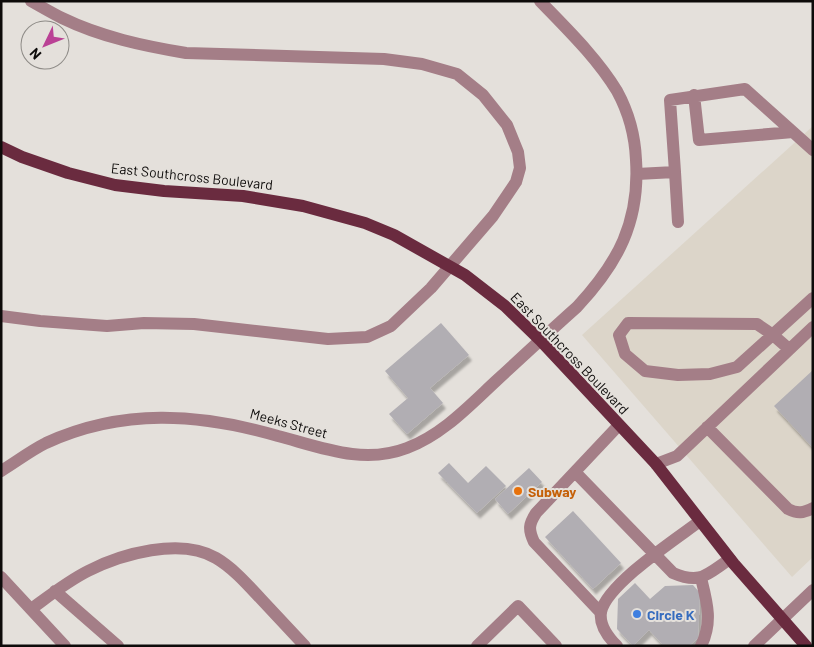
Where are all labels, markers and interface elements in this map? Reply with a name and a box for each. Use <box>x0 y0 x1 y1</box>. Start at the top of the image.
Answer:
north arrow <box>20 20 70 70</box>
text: N <box>26 45 45 63</box>
street label: East Southcross Boulevard <box>110 159 274 193</box>
street label: East Southcross Boulevard <box>507 289 633 417</box>
street label: Meeks Street <box>248 404 330 442</box>
place label: Subway <box>528 483 576 500</box>
marker: Subway <box>512 485 524 497</box>
place label: Circle K <box>647 606 695 623</box>
marker: Circle K <box>631 608 643 620</box>

